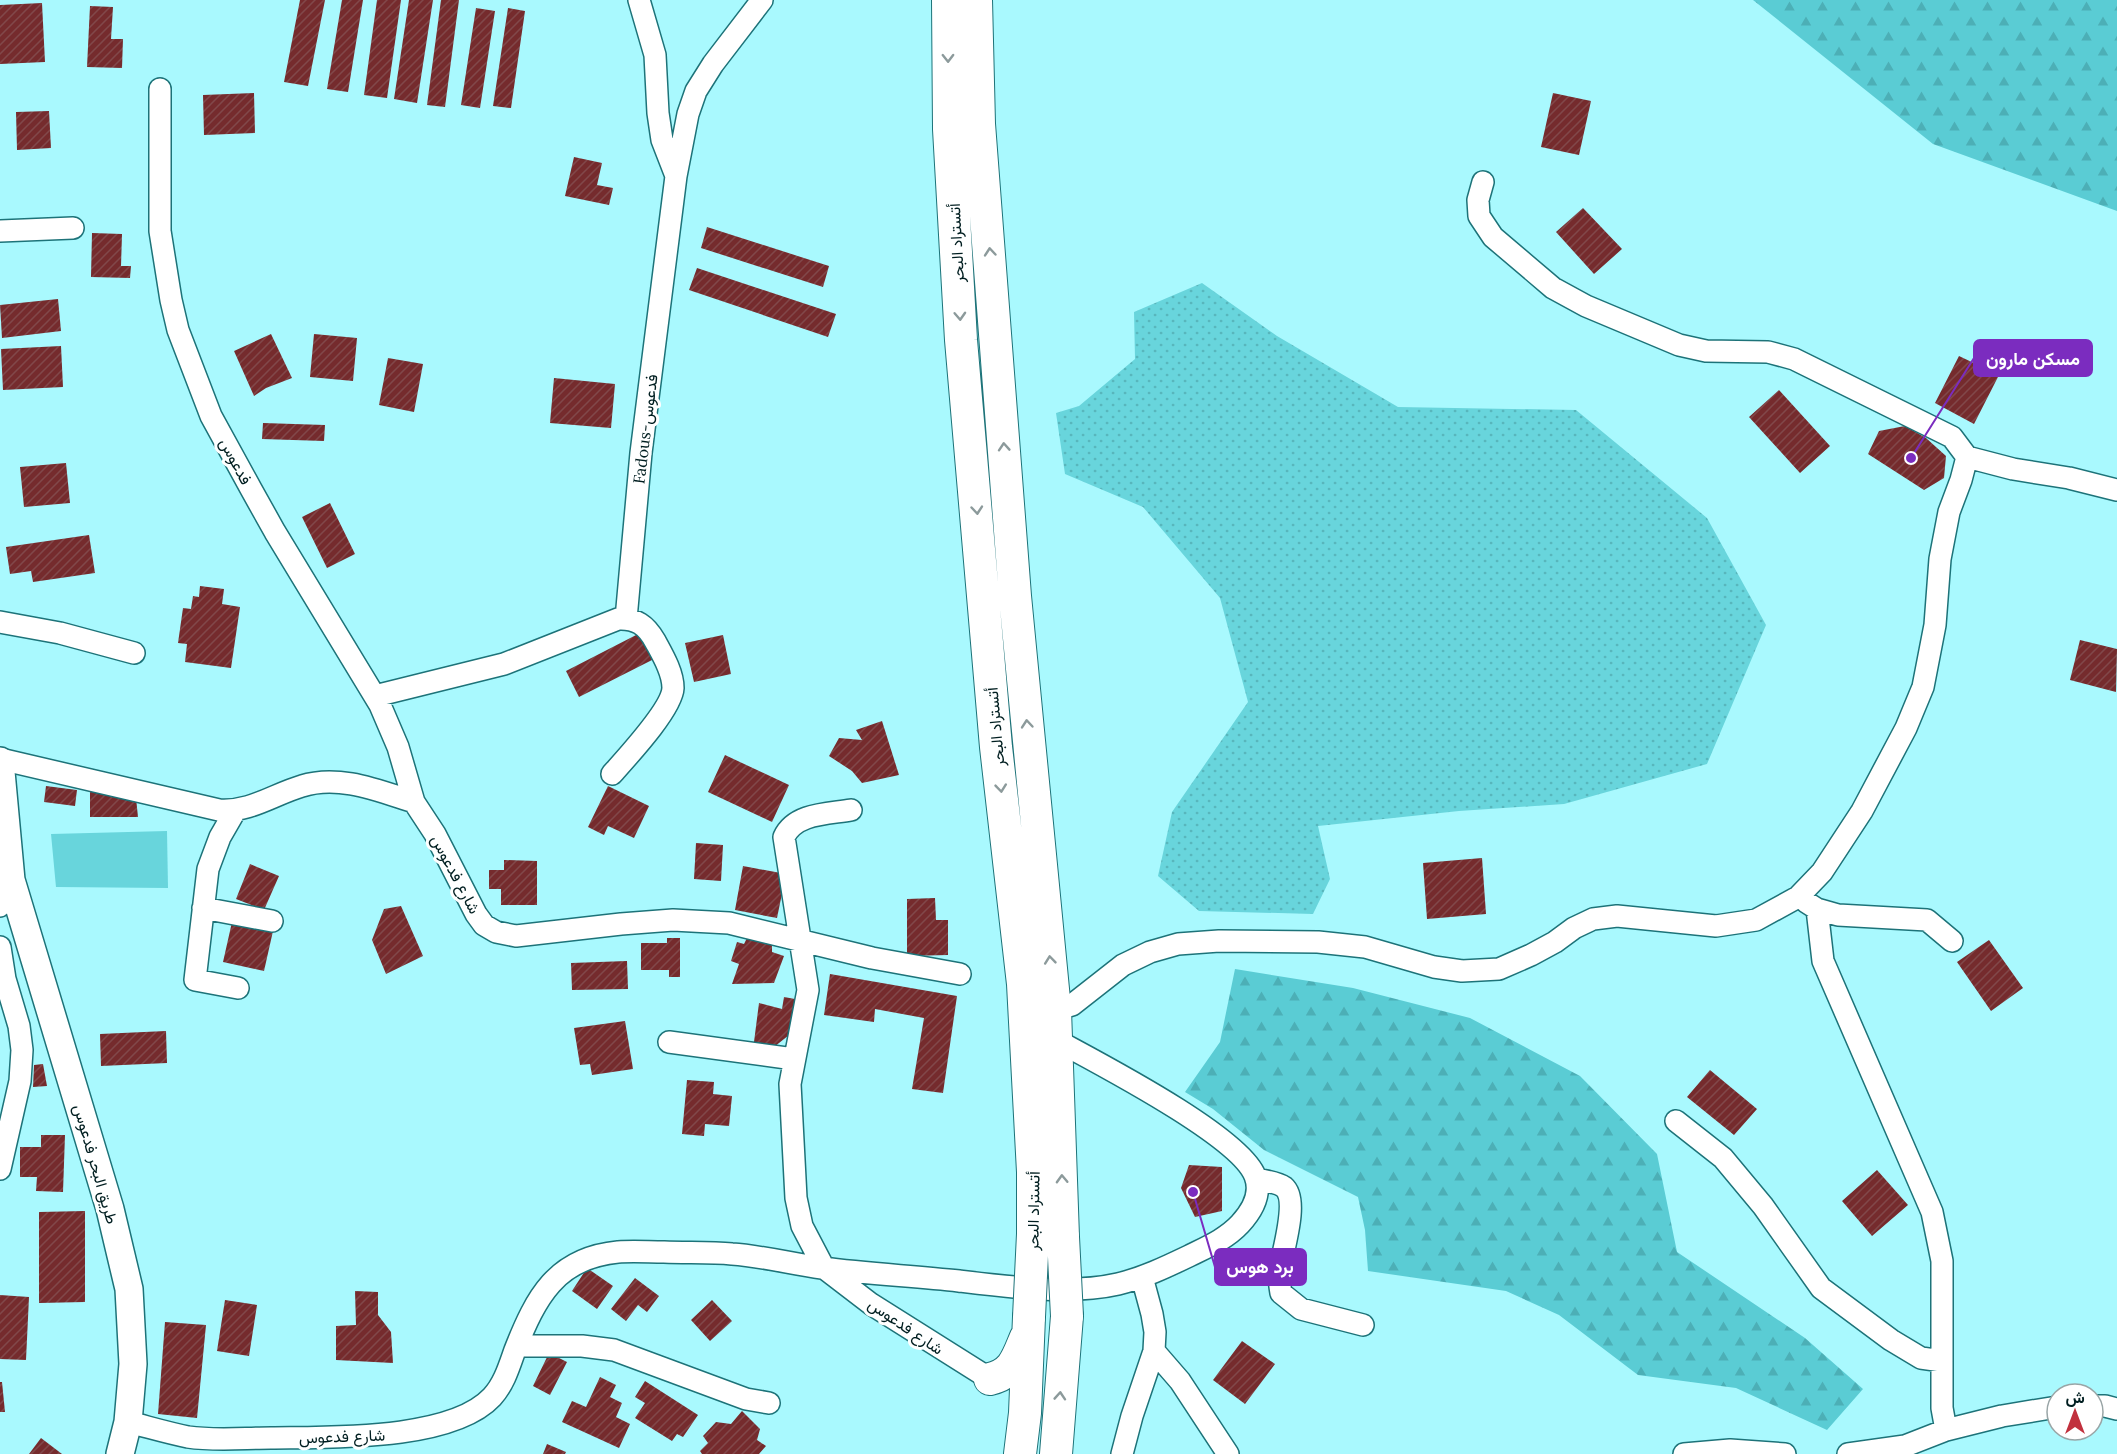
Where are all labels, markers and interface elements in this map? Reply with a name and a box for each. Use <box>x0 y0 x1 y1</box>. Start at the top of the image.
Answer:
one-way arrow <box>942 54 954 63</box>
street label: أتستراد البحر <box>944 202 969 284</box>
one-way arrow <box>984 247 997 257</box>
one-way arrow <box>953 312 966 321</box>
callout: مسكن مارون <box>1974 340 2092 376</box>
text: مسكن مارون <box>1986 347 2080 370</box>
street label: Fadous-فدعوس <box>628 373 663 485</box>
street label: فدعوس <box>215 434 257 488</box>
one-way arrow <box>997 442 1010 451</box>
one-way arrow <box>970 506 983 515</box>
street label: أتستراد البحر <box>982 686 1010 768</box>
one-way arrow <box>1021 720 1034 729</box>
one-way arrow <box>994 784 1007 793</box>
street label: شارع فدعوس <box>425 831 485 918</box>
one-way arrow <box>1044 956 1057 965</box>
street label: طريق البحر فدعوس <box>68 1102 123 1226</box>
street label: أتستراد البحر <box>1022 1171 1045 1252</box>
one-way arrow <box>1055 1175 1068 1184</box>
callout: برد هوس <box>1215 1249 1306 1285</box>
text: برد هوس <box>1226 1255 1294 1278</box>
street label: شارع فدعوس <box>863 1294 947 1360</box>
north arrow <box>2045 1382 2105 1442</box>
text: ش <box>2065 1387 2085 1407</box>
one-way arrow <box>1054 1391 1067 1400</box>
street label: شارع فدعوس <box>298 1424 386 1450</box>

